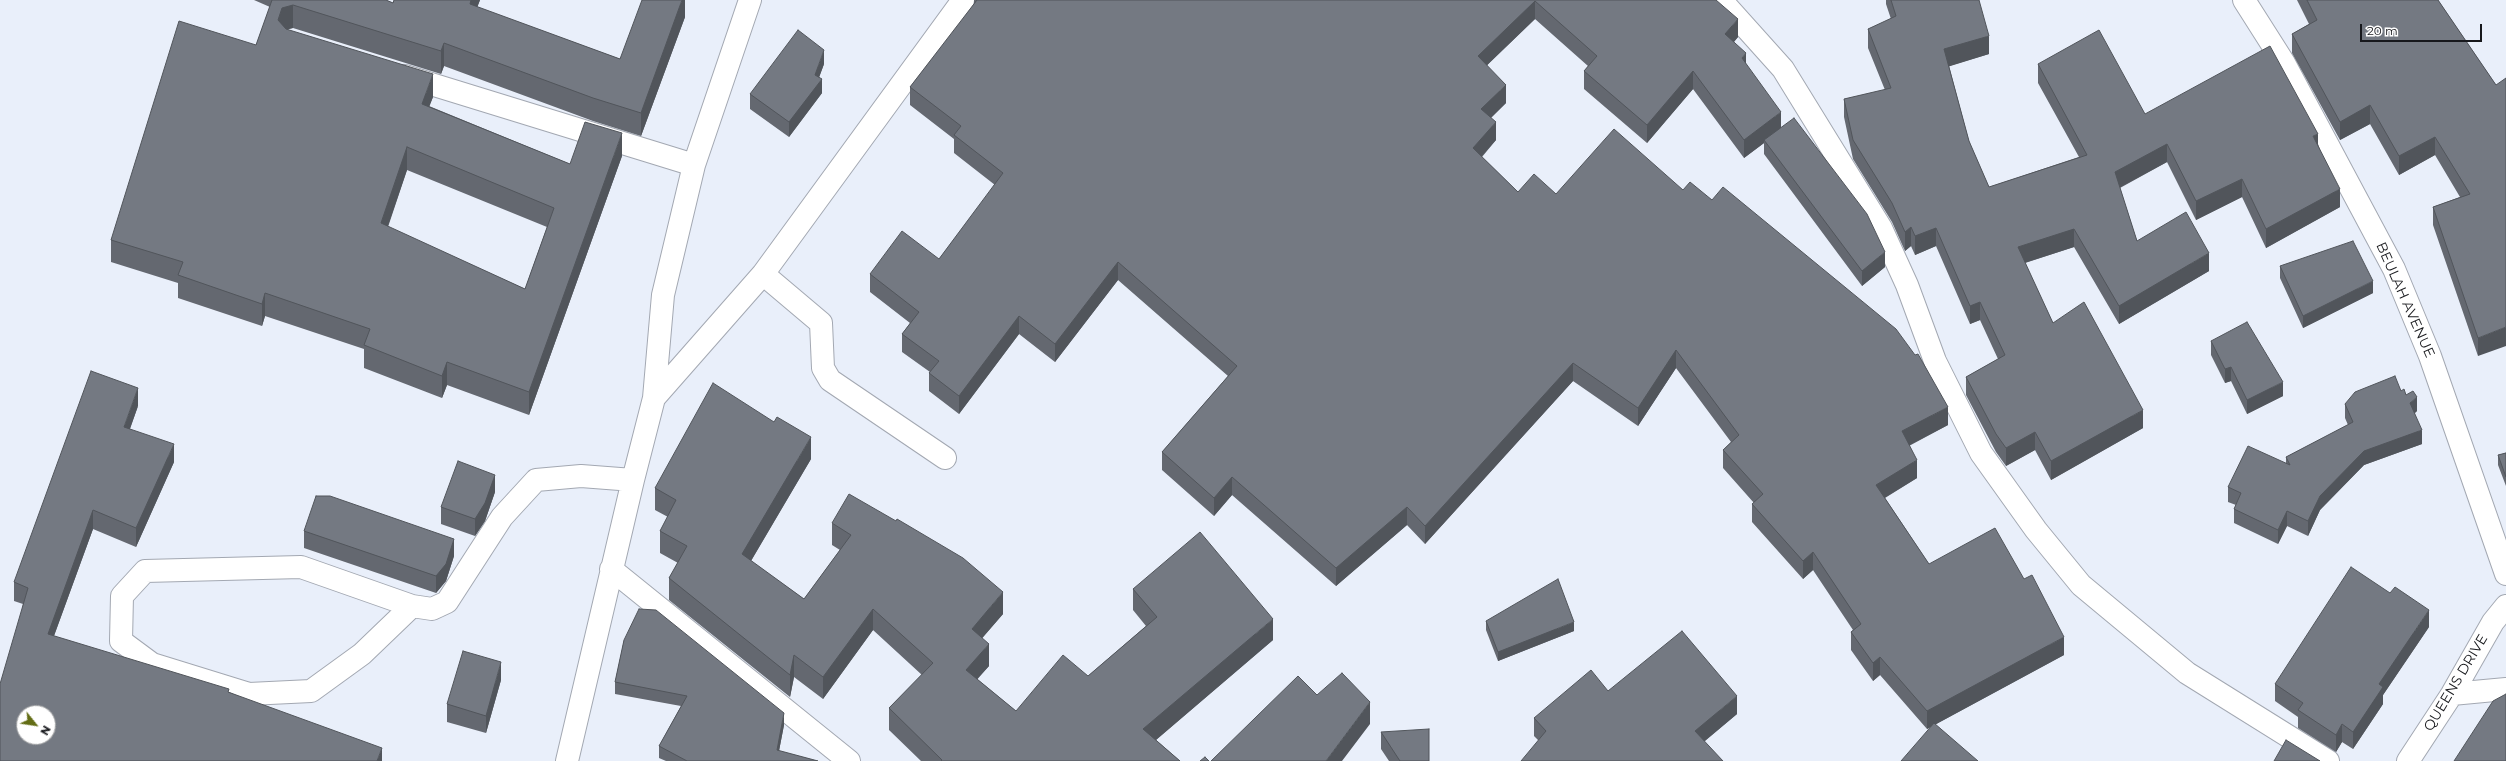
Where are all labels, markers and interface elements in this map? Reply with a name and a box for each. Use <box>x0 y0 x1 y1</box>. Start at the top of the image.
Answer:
scale bar <box>2362 16 2484 42</box>
text: 20 m <box>2367 23 2398 38</box>
street label: BEULAH AVENUE <box>2372 240 2438 360</box>
street label: QUEENS DRIVE <box>2421 632 2491 734</box>
north arrow <box>16 705 56 745</box>
text: N <box>37 723 54 738</box>

